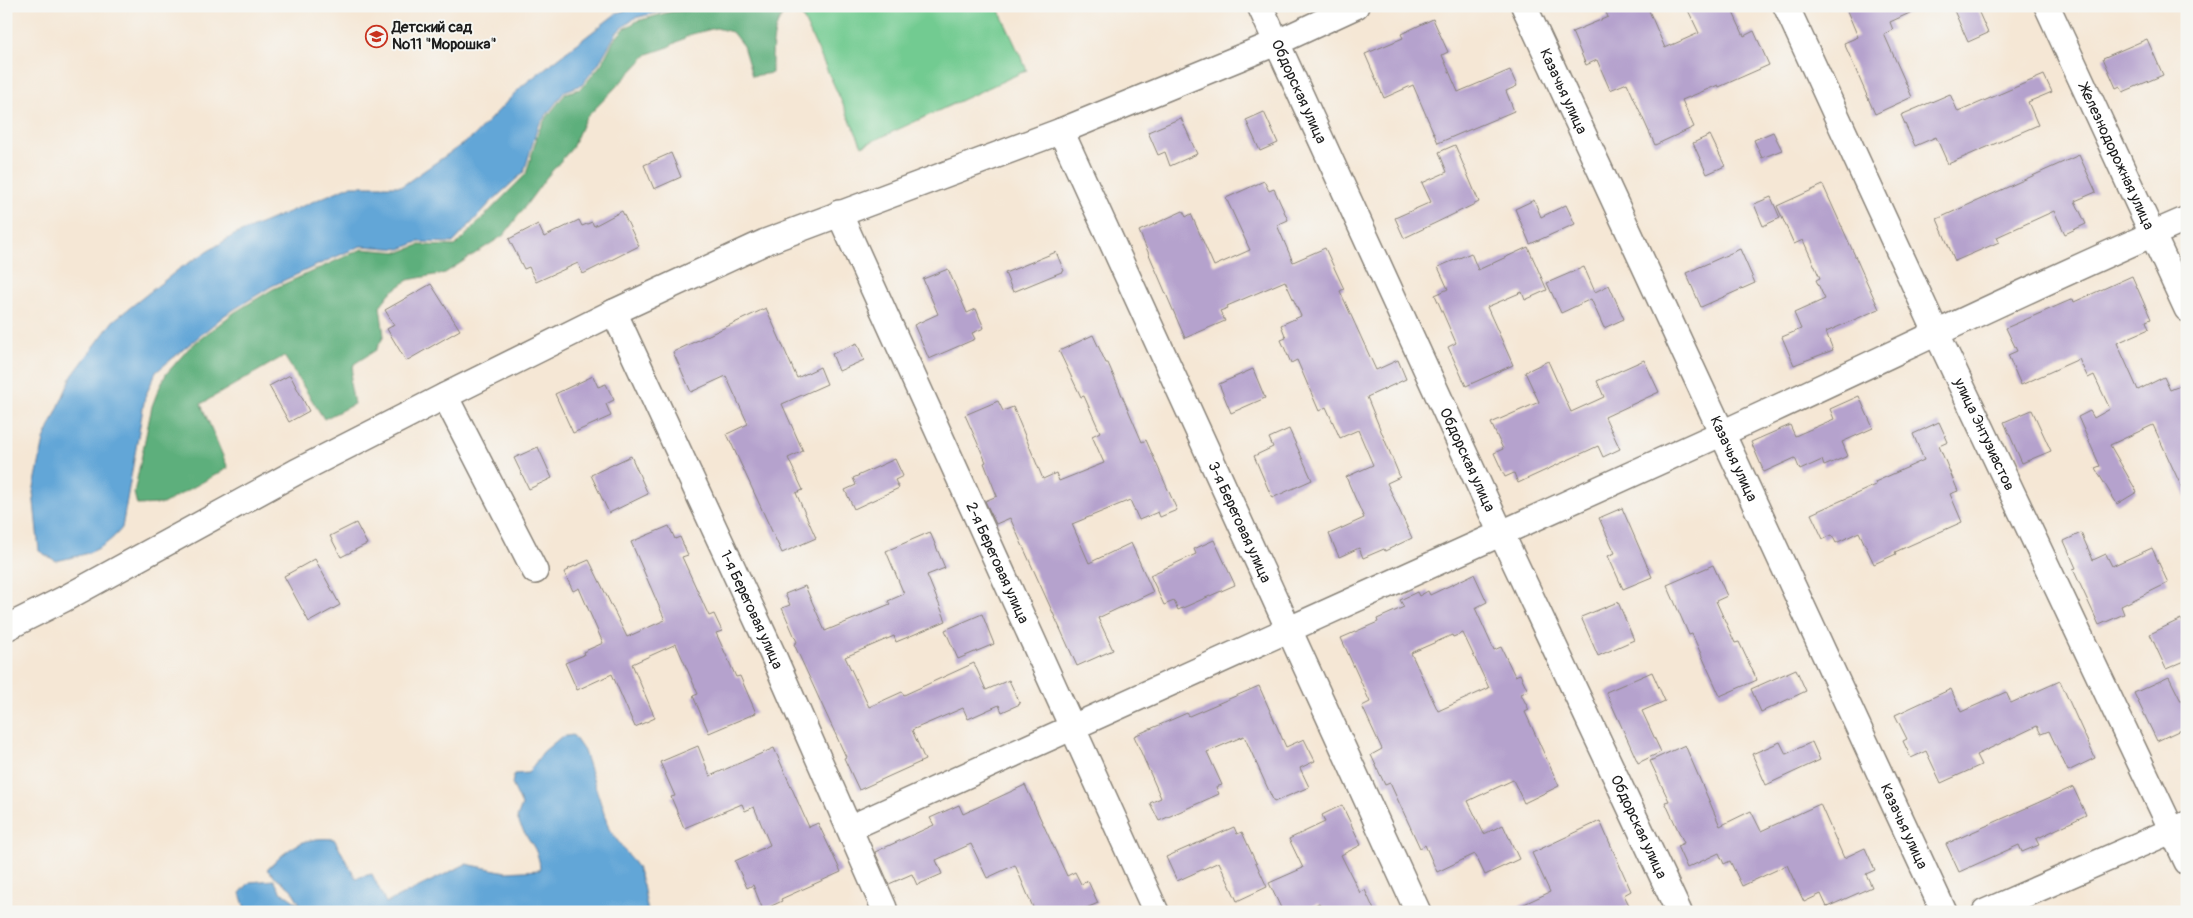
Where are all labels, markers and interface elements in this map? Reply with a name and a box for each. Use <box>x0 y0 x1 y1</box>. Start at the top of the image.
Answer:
place label: Детский сад №11 "Морошка" <box>391 18 497 54</box>
school or university icon: Детский сад №11 "Морошка" <box>364 24 388 48</box>
street label: Обдорская улица <box>1267 36 1331 147</box>
street label: Казачья улица <box>1536 46 1592 137</box>
street label: Железнодорожная улица <box>2074 79 2159 233</box>
street label: улица Энтузиастов <box>1949 374 2019 494</box>
street label: Обдорская улица <box>1436 405 1500 515</box>
street label: Казачья улица <box>1706 413 1762 504</box>
street label: 3-я Береговая улица <box>1204 458 1276 586</box>
street label: 2-я Береговая улица <box>962 499 1033 626</box>
street label: 1-я Береговая улица <box>716 547 787 672</box>
street label: Обдорская улица <box>1606 772 1671 882</box>
street label: Казачья улица <box>1876 780 1932 872</box>

